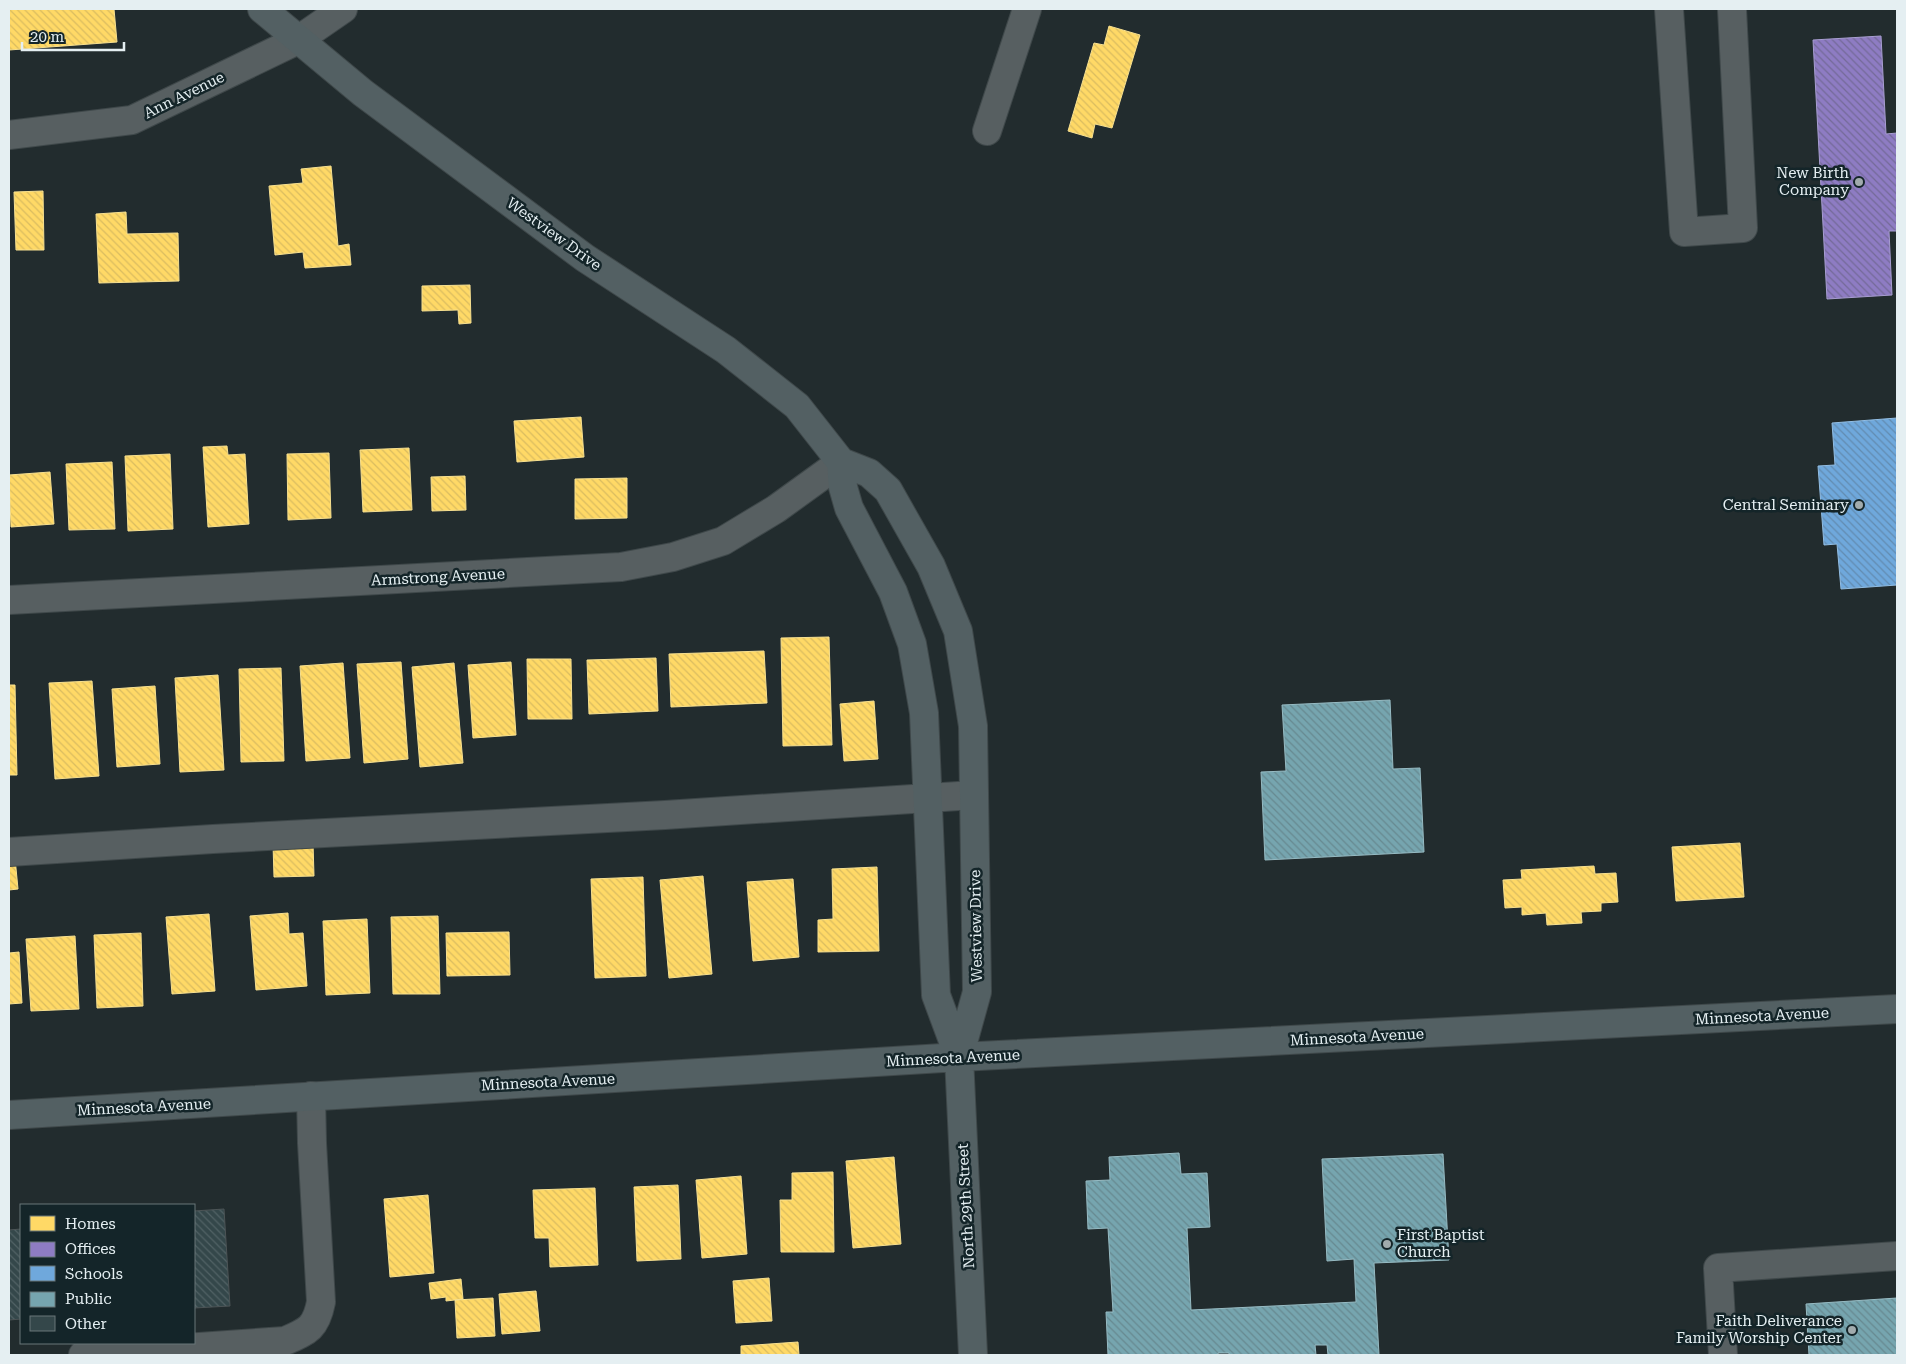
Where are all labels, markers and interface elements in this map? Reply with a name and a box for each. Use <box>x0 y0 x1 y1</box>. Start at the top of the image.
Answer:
scale bar <box>22 20 125 52</box>
text: 20 m <box>30 28 65 46</box>
street label: Ann Avenue <box>141 68 227 122</box>
place label: New Birth Company <box>1776 164 1849 199</box>
marker: New Birth Company <box>1853 176 1865 188</box>
street label: Westview Drive <box>503 194 605 274</box>
place label: Central Seminary <box>1723 496 1849 514</box>
marker: Central Seminary <box>1853 499 1865 511</box>
street label: Armstrong Avenue <box>371 565 505 589</box>
street label: Westview Drive <box>966 870 986 982</box>
street label: Minnesota Avenue <box>1695 1004 1829 1028</box>
street label: Minnesota Avenue <box>1290 1025 1424 1049</box>
street label: Minnesota Avenue <box>886 1046 1020 1070</box>
street label: Minnesota Avenue <box>481 1070 615 1094</box>
street label: Minnesota Avenue <box>77 1095 211 1119</box>
street label: North 29th Street <box>954 1142 978 1269</box>
legend <box>20 1204 195 1344</box>
text: Homes <box>65 1215 116 1233</box>
place label: First Baptist Church <box>1397 1226 1485 1261</box>
marker: First Baptist Church <box>1381 1238 1393 1250</box>
text: Offices <box>65 1240 116 1258</box>
text: Schools <box>65 1265 123 1283</box>
text: Public <box>65 1290 112 1308</box>
place label: Faith Deliverance Family Worship Center <box>1676 1312 1842 1347</box>
text: Other <box>65 1315 107 1333</box>
marker: Faith Deliverance Family Worship Center <box>1846 1324 1858 1336</box>

